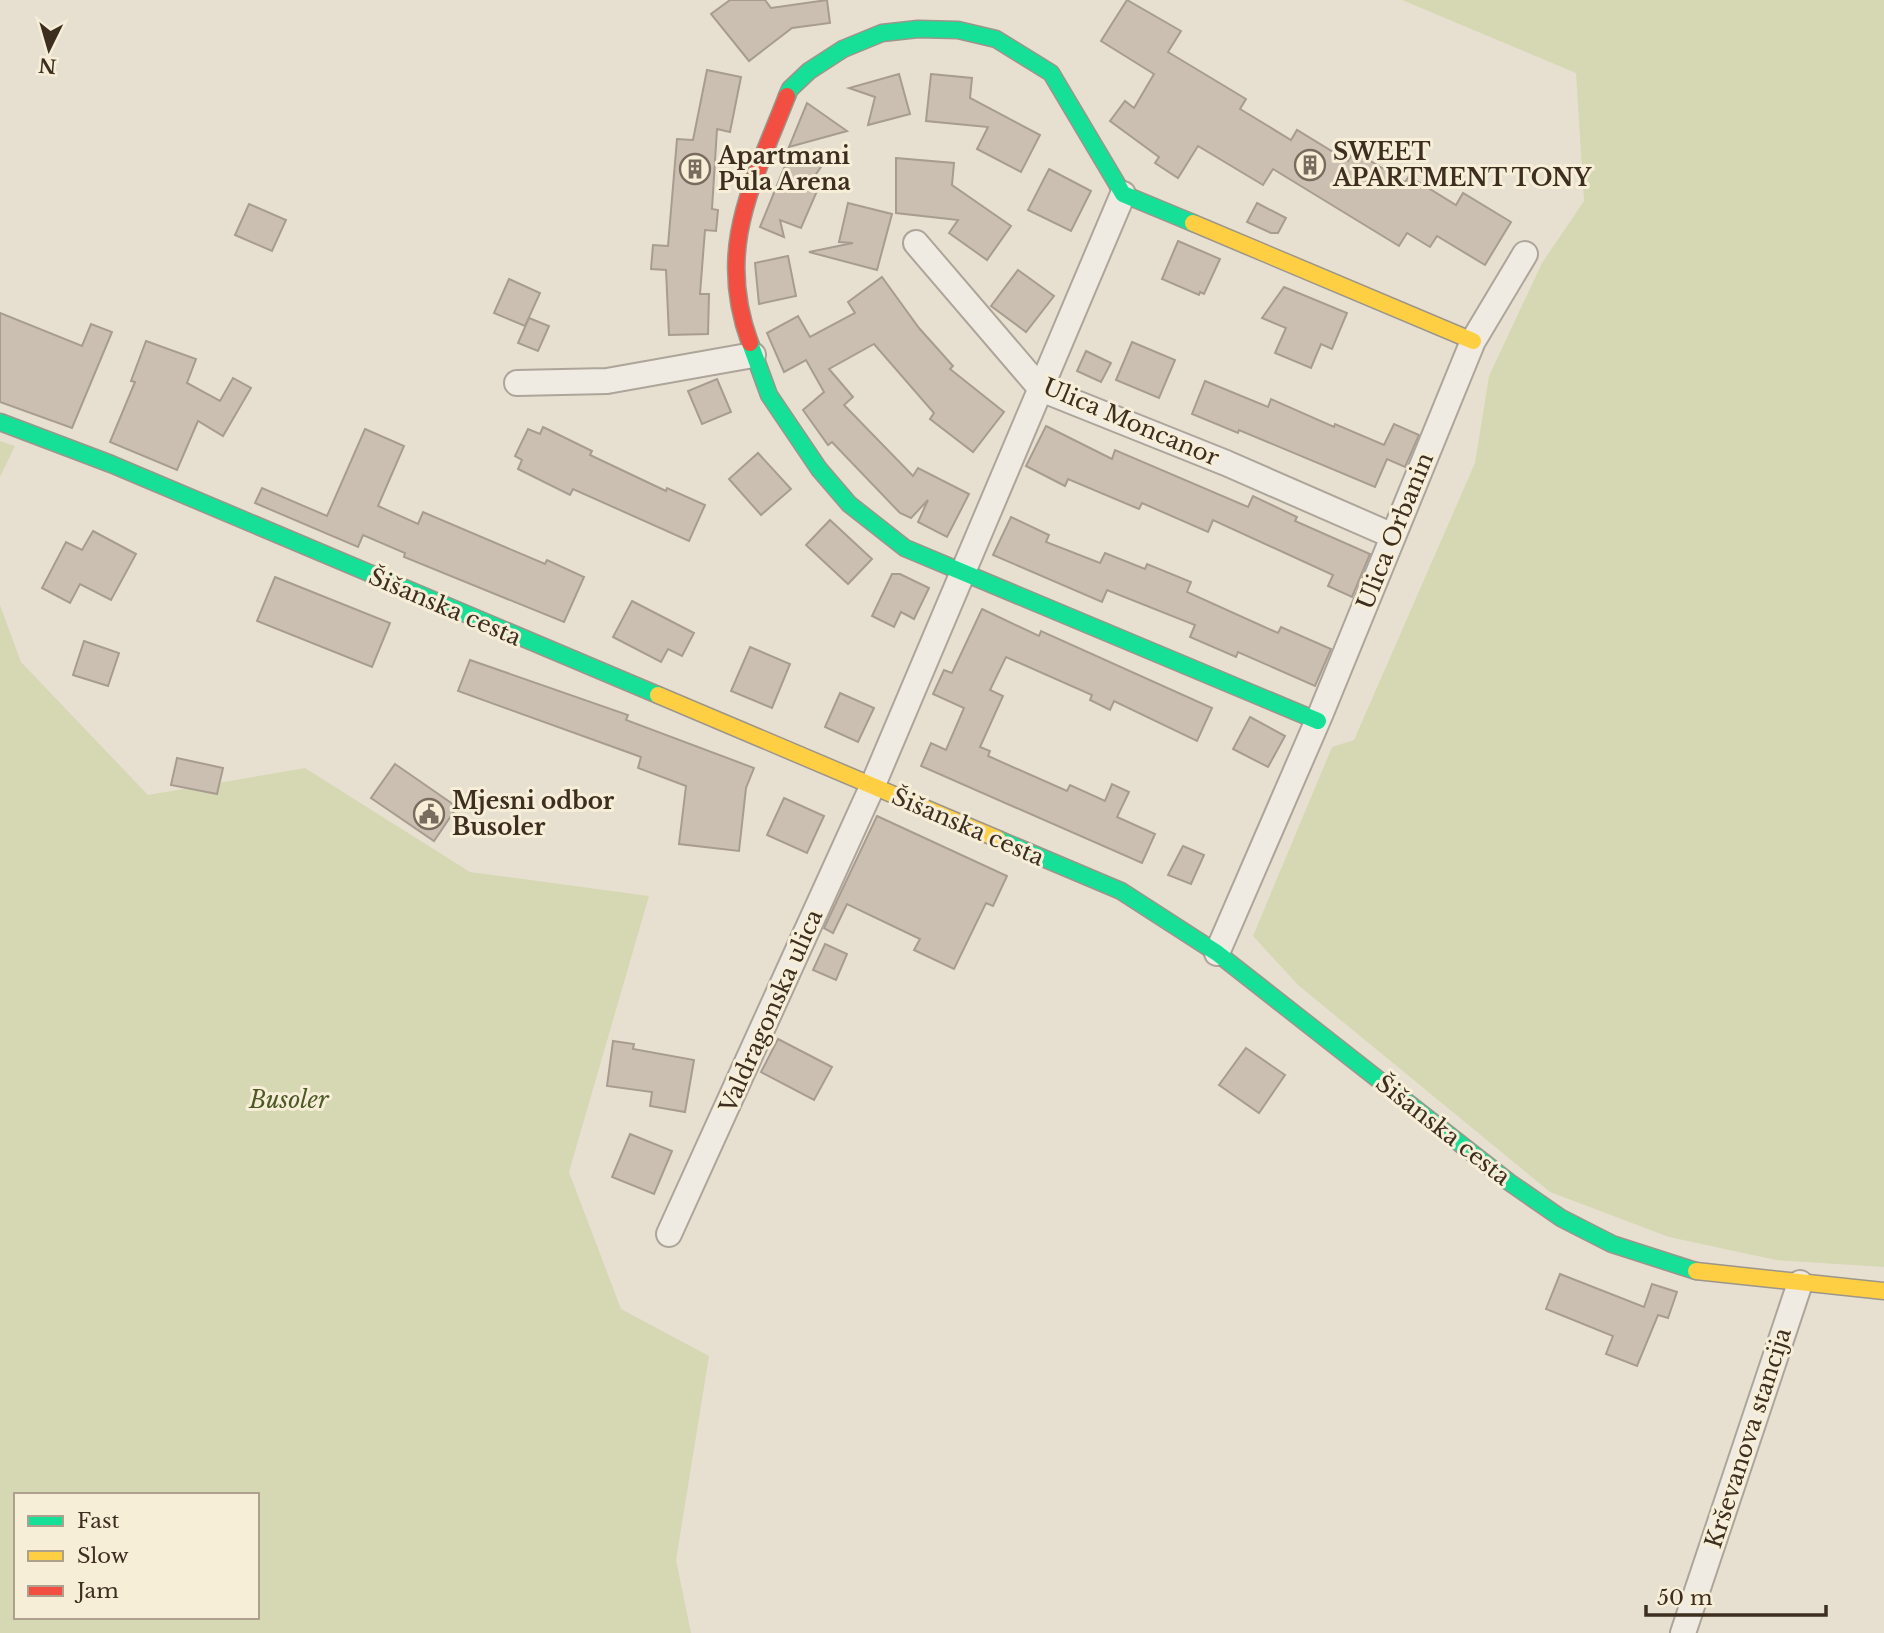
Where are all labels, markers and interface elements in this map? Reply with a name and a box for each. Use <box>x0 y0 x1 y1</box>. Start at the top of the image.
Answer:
north arrow <box>14 14 84 84</box>
text: N <box>38 53 57 78</box>
place label: SWEET APARTMENT TONY <box>1332 138 1592 192</box>
place label: Apartmani Pula Arena <box>717 142 851 196</box>
building icon: SWEET APARTMENT TONY <box>1293 148 1327 182</box>
building icon: Apartmani Pula Arena <box>678 152 712 186</box>
street label: Ulica Moncanor <box>1039 372 1223 472</box>
street label: Ulica Orbanin <box>1351 448 1439 613</box>
street label: Šišanska cesta <box>365 560 526 652</box>
street label: Šišanska cesta <box>888 780 1049 872</box>
place label: Mjesni odbor Busoler <box>452 787 615 841</box>
public building icon: Mjesni odbor Busoler <box>412 797 446 831</box>
street label: Valdragonska ulica <box>713 905 829 1118</box>
street label: Šišanska cesta <box>1370 1067 1517 1191</box>
park label: Busoler <box>248 1086 330 1114</box>
street label: Krševanova stancija <box>1699 1324 1797 1552</box>
legend <box>14 1493 259 1619</box>
text: Fast <box>77 1508 119 1534</box>
text: Slow <box>77 1543 129 1569</box>
scale bar <box>1646 1574 1826 1618</box>
text: Jam <box>74 1578 119 1604</box>
text: 50 m <box>1657 1585 1713 1611</box>

